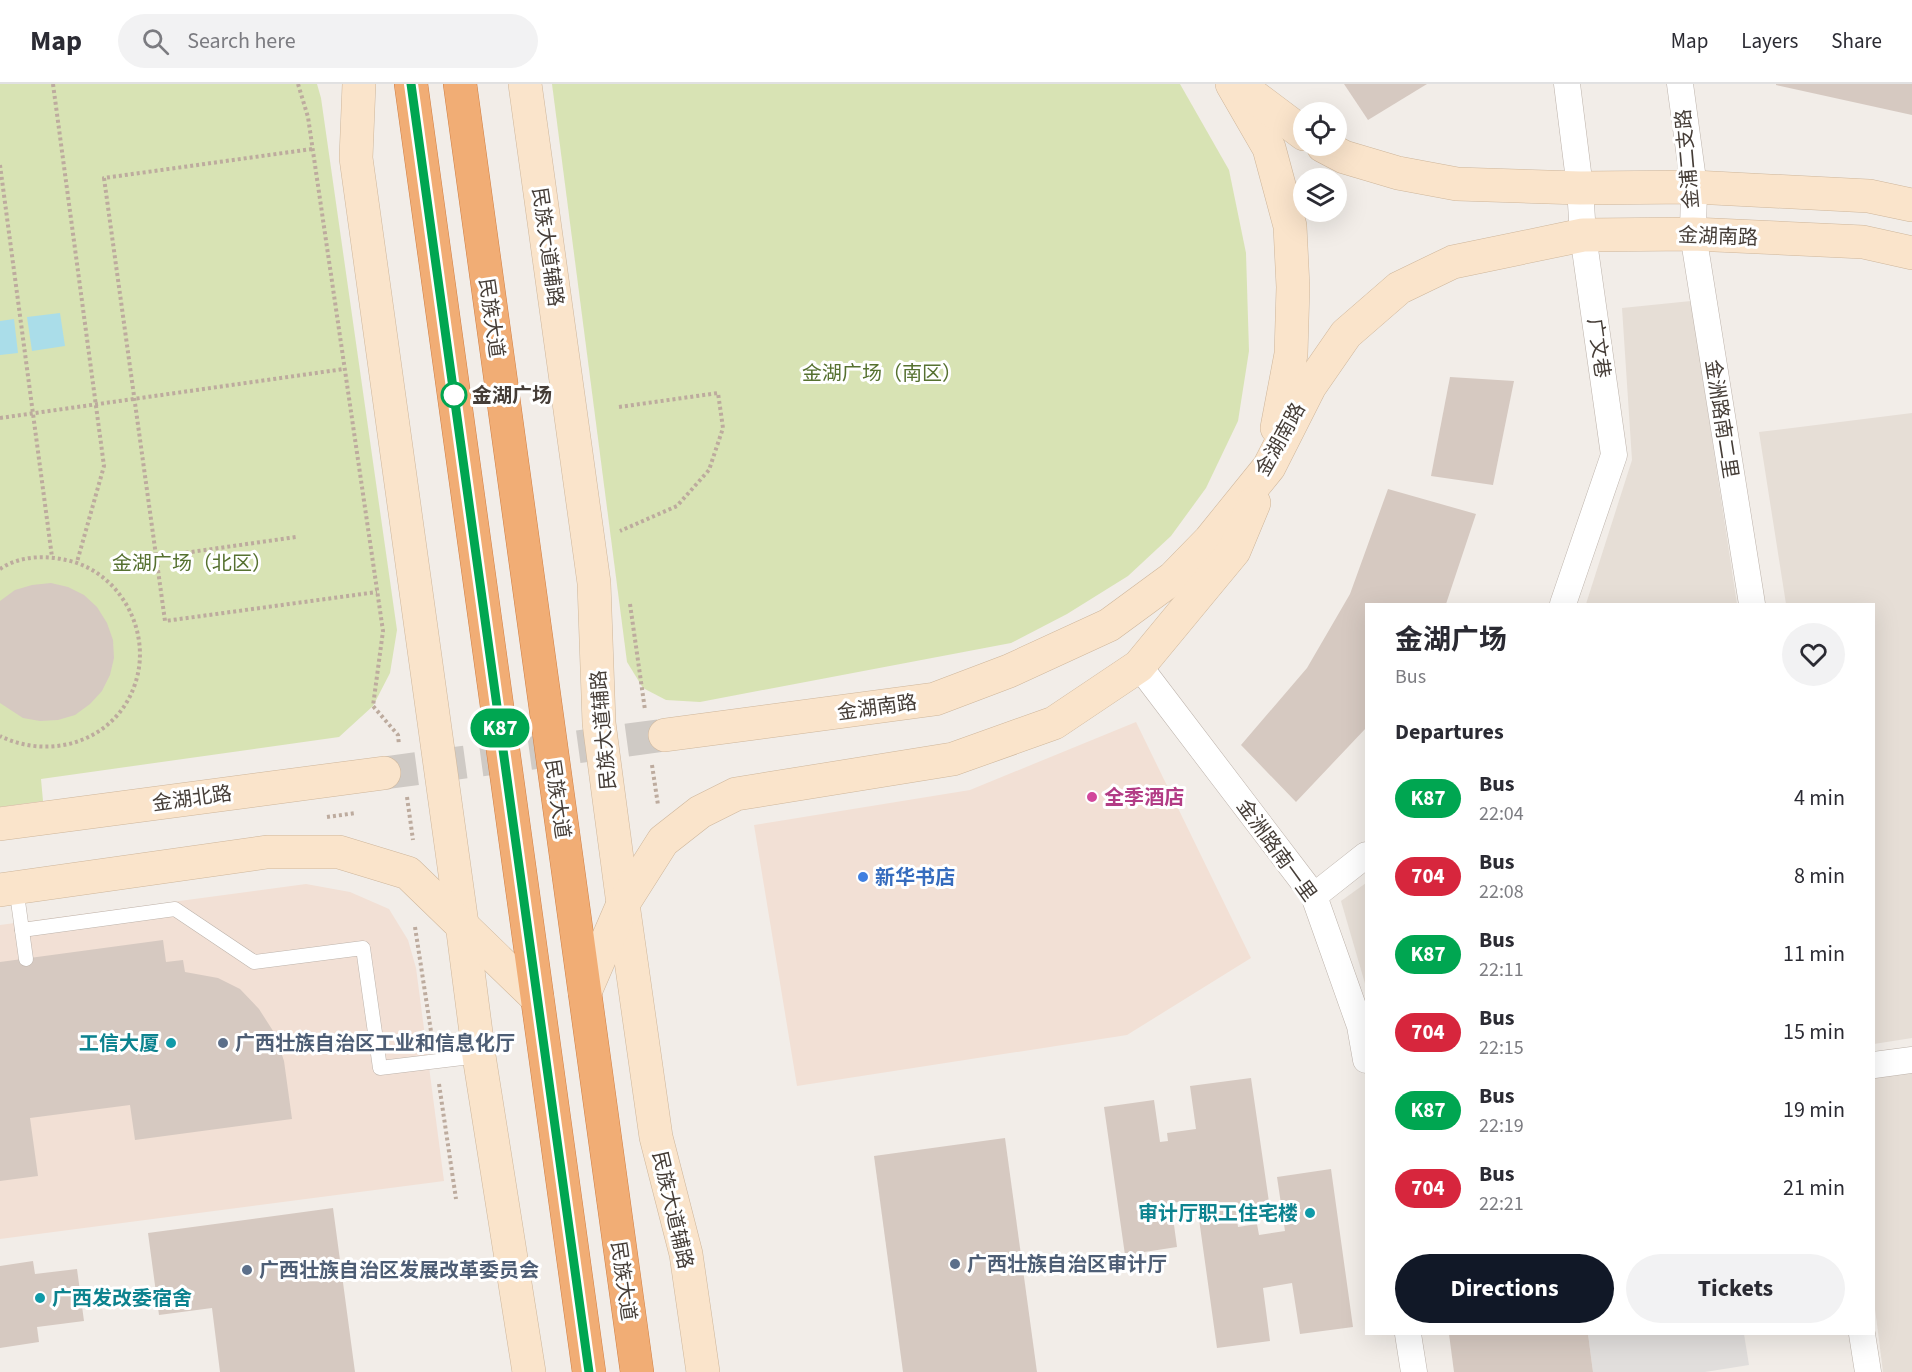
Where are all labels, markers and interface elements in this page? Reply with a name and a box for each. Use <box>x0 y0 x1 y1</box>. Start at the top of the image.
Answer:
search box <box>118 14 538 68</box>
text: Map <box>30 21 82 61</box>
icon: search <box>139 25 172 58</box>
text: Search here <box>187 25 296 57</box>
text: Map <box>1671 26 1708 56</box>
text: Layers <box>1741 26 1798 56</box>
text: Share <box>1831 26 1882 56</box>
map controls <box>1293 102 1347 222</box>
button: locate <box>1293 102 1347 156</box>
street label: 金浦二支路 <box>1670 108 1706 210</box>
button: layers <box>1293 168 1347 222</box>
street label: 民族大道辅路 <box>525 186 569 309</box>
street label: 金湖南路 <box>1678 222 1758 252</box>
street label: 民族大道 <box>472 277 510 360</box>
street label: 广文巷 <box>1580 316 1616 380</box>
street label: 金洲路南二里 <box>1698 358 1744 481</box>
park label: 金湖广场（南区） <box>802 360 962 388</box>
marker: 金湖广场 <box>441 382 467 408</box>
place label: 金湖广场 <box>472 382 552 410</box>
street label: 金湖南路 <box>1249 398 1313 481</box>
park label: 金湖广场（北区） <box>112 550 272 578</box>
text: 金湖广场 <box>1395 620 1507 660</box>
button: heart <box>1782 623 1845 686</box>
text: Bus <box>1395 663 1426 691</box>
street label: 民族大道辅路 <box>585 669 623 791</box>
street label: 金湖南路 <box>836 689 919 727</box>
line badge: K87 <box>466 708 534 748</box>
text: K87 <box>482 713 518 743</box>
text: Departures <box>1395 716 1504 748</box>
street label: 民族大道 <box>538 758 576 841</box>
text: Bus <box>1479 768 1515 800</box>
street label: 金湖北路 <box>151 780 234 818</box>
text: 4 min <box>1794 782 1845 814</box>
text: K87 <box>1410 783 1446 813</box>
place label: 全季酒店 <box>1104 784 1184 812</box>
marker: 全季酒店 <box>1085 790 1099 804</box>
street label: 金洲路南一里 <box>1230 794 1323 907</box>
text: 22:04 <box>1479 800 1524 828</box>
text: Bus <box>1479 846 1515 878</box>
text: 8 min <box>1794 860 1845 892</box>
text: 704 <box>1411 861 1445 891</box>
place label: 新华书店 <box>875 864 955 892</box>
marker: 新华书店 <box>856 870 870 884</box>
text: 22:08 <box>1479 878 1524 906</box>
text: Bus <box>1479 924 1515 956</box>
text: 11 min <box>1783 938 1845 970</box>
text: K87 <box>1410 939 1446 969</box>
text: 22:11 <box>1479 956 1524 984</box>
text: Bus <box>1479 1002 1515 1034</box>
text: 15 min <box>1783 1016 1845 1048</box>
text: 704 <box>1411 1017 1445 1047</box>
place label: 工信大厦 <box>79 1030 159 1058</box>
place label: 广西壮族自治区工业和信息化厅 <box>235 1030 515 1058</box>
text: 22:15 <box>1479 1034 1524 1062</box>
marker: 工信大厦 <box>164 1036 178 1050</box>
marker: 广西壮族自治区工业和信息化厅 <box>216 1036 230 1050</box>
text: Bus <box>1479 1080 1515 1112</box>
text: 19 min <box>1783 1094 1845 1126</box>
text: K87 <box>1410 1095 1446 1125</box>
text: 22:19 <box>1479 1112 1524 1140</box>
street label: 民族大道辅路 <box>645 1149 699 1272</box>
text: Bus <box>1479 1158 1515 1190</box>
text: 21 min <box>1783 1172 1845 1204</box>
text: 704 <box>1411 1173 1445 1203</box>
text: 22:21 <box>1479 1190 1524 1218</box>
place label: 审计厅职工住宅楼 <box>1138 1200 1298 1228</box>
marker: 审计厅职工住宅楼 <box>1303 1206 1317 1220</box>
street label: 民族大道 <box>604 1240 642 1323</box>
place label: 广西壮族自治区审计厅 <box>967 1251 1167 1279</box>
button: Directions <box>1395 1254 1614 1323</box>
button: Tickets <box>1626 1254 1845 1323</box>
place label: 广西壮族自治区发展改革委员会 <box>259 1257 539 1285</box>
marker: 广西壮族自治区审计厅 <box>948 1257 962 1271</box>
marker: 广西壮族自治区发展改革委员会 <box>240 1263 254 1277</box>
place label: 广西发改委宿舍 <box>52 1285 192 1313</box>
marker: 广西发改委宿舍 <box>33 1291 47 1305</box>

